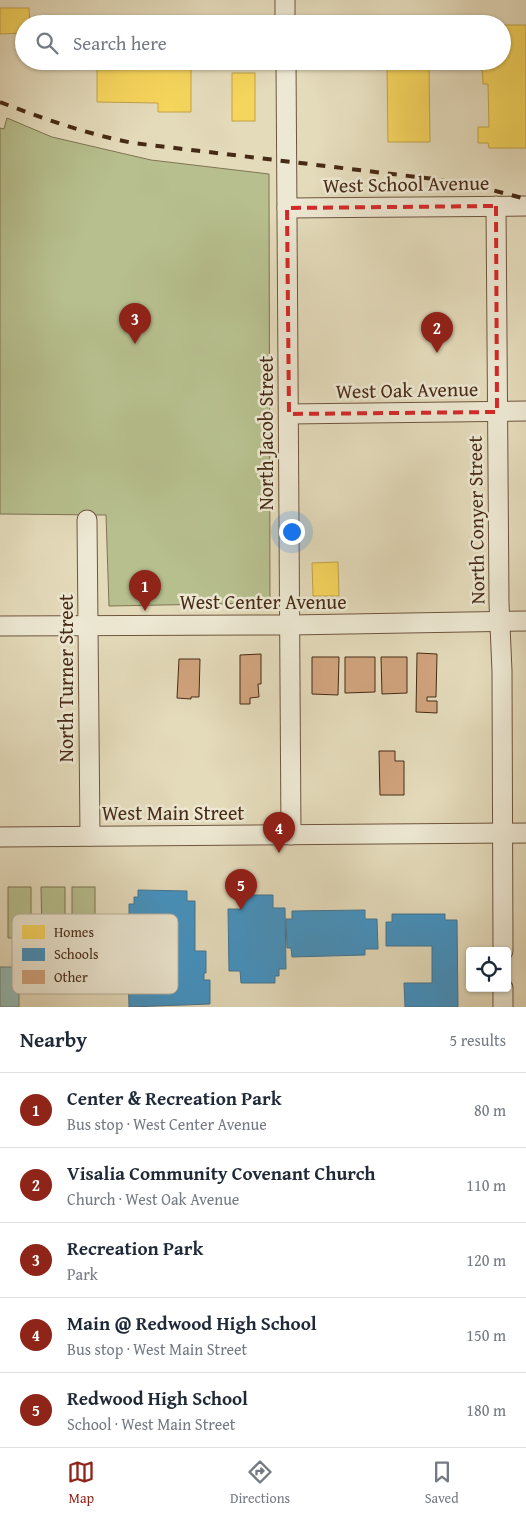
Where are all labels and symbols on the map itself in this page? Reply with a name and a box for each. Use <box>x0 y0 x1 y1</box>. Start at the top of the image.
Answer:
street label: West School Avenue <box>323 168 489 199</box>
pin: 3 <box>119 303 151 344</box>
pin: 2 <box>421 312 453 353</box>
street label: North Jacob Street <box>251 356 280 510</box>
street label: West Oak Avenue <box>335 374 479 405</box>
street label: North Conyer Street <box>460 435 491 605</box>
your location <box>279 519 305 545</box>
pin: 1 <box>129 570 161 611</box>
street label: West Center Avenue <box>179 587 347 616</box>
street label: North Turner Street <box>51 594 80 762</box>
street label: West Main Street <box>102 798 244 827</box>
pin: 4 <box>263 812 295 853</box>
pin: 5 <box>225 869 257 910</box>
legend <box>12 914 178 994</box>
text: Homes <box>54 922 94 942</box>
text: Schools <box>54 944 98 964</box>
text: Other <box>54 967 88 987</box>

